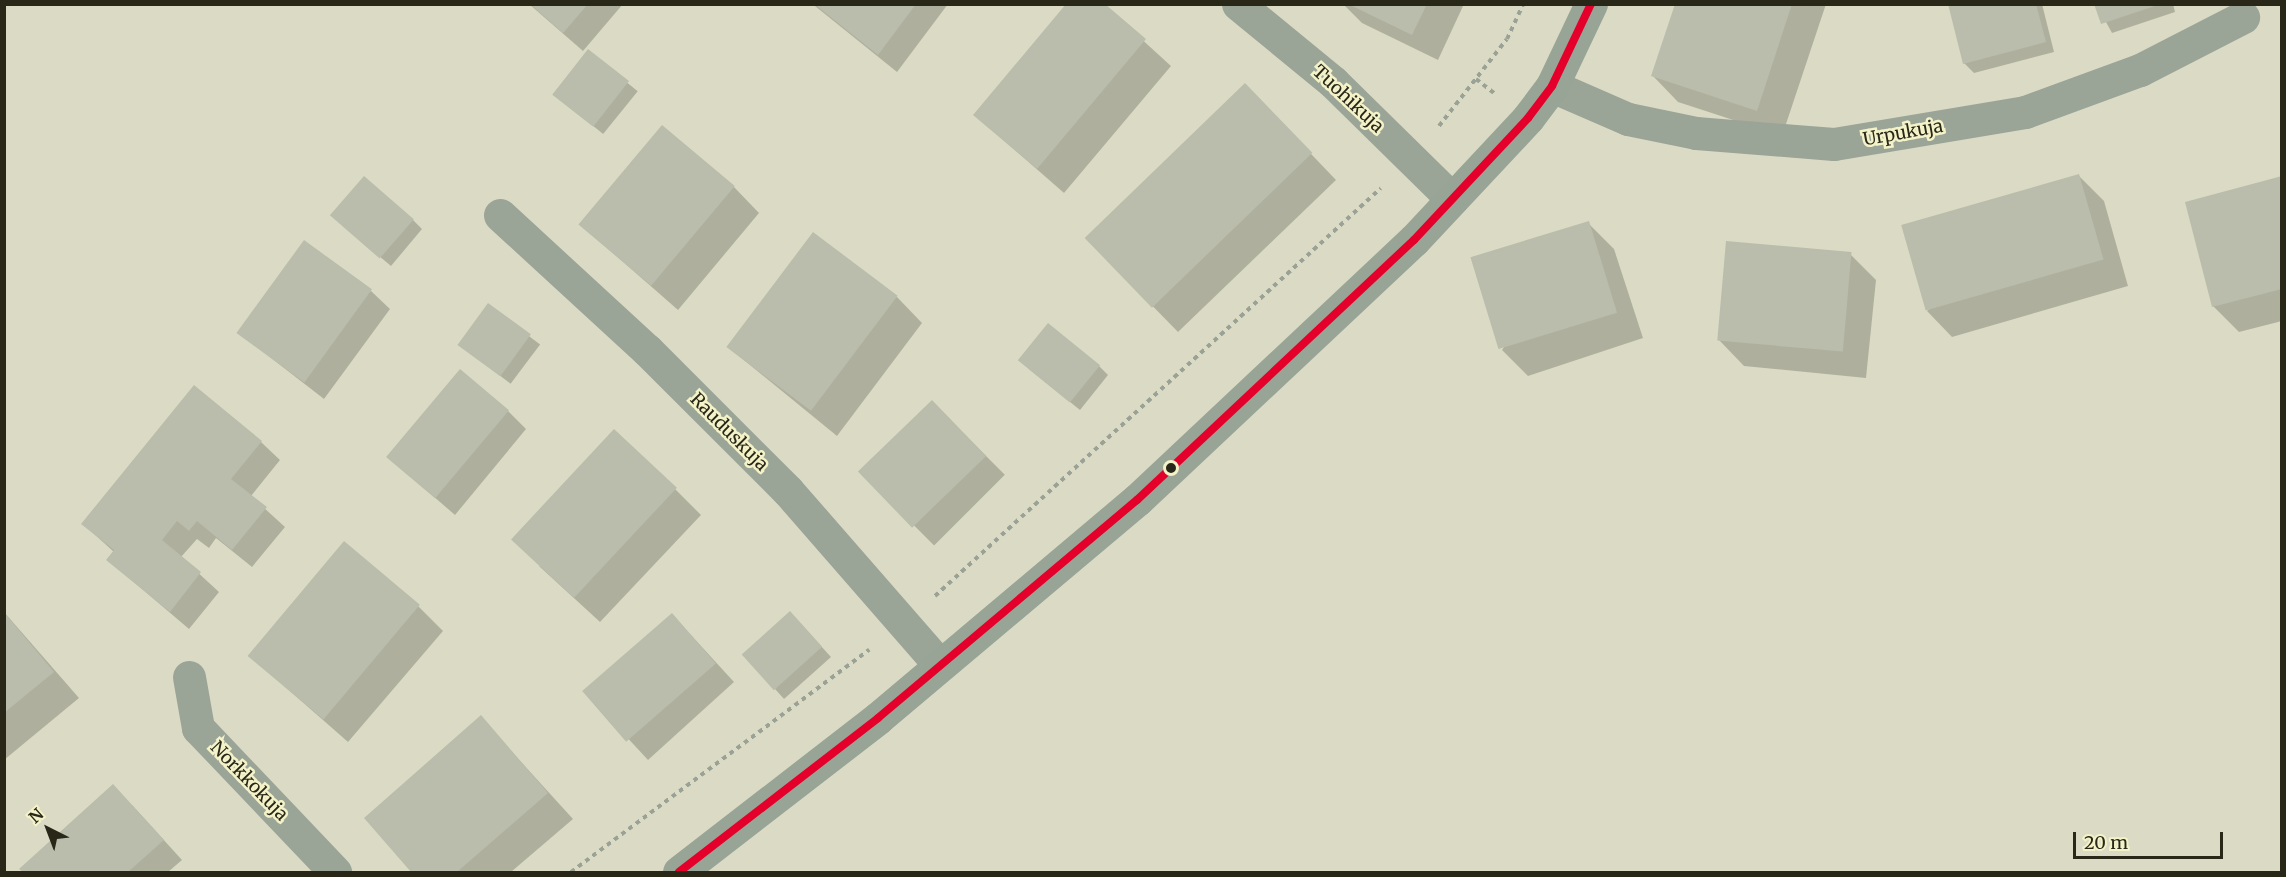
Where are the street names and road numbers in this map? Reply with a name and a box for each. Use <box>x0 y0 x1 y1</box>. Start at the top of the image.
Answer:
street label: Tuohikuja <box>1308 61 1388 137</box>
street label: Urpukuja <box>1861 115 1945 151</box>
street label: Rauduskuja <box>686 389 772 475</box>
street label: Norkkokuja <box>206 737 292 825</box>

